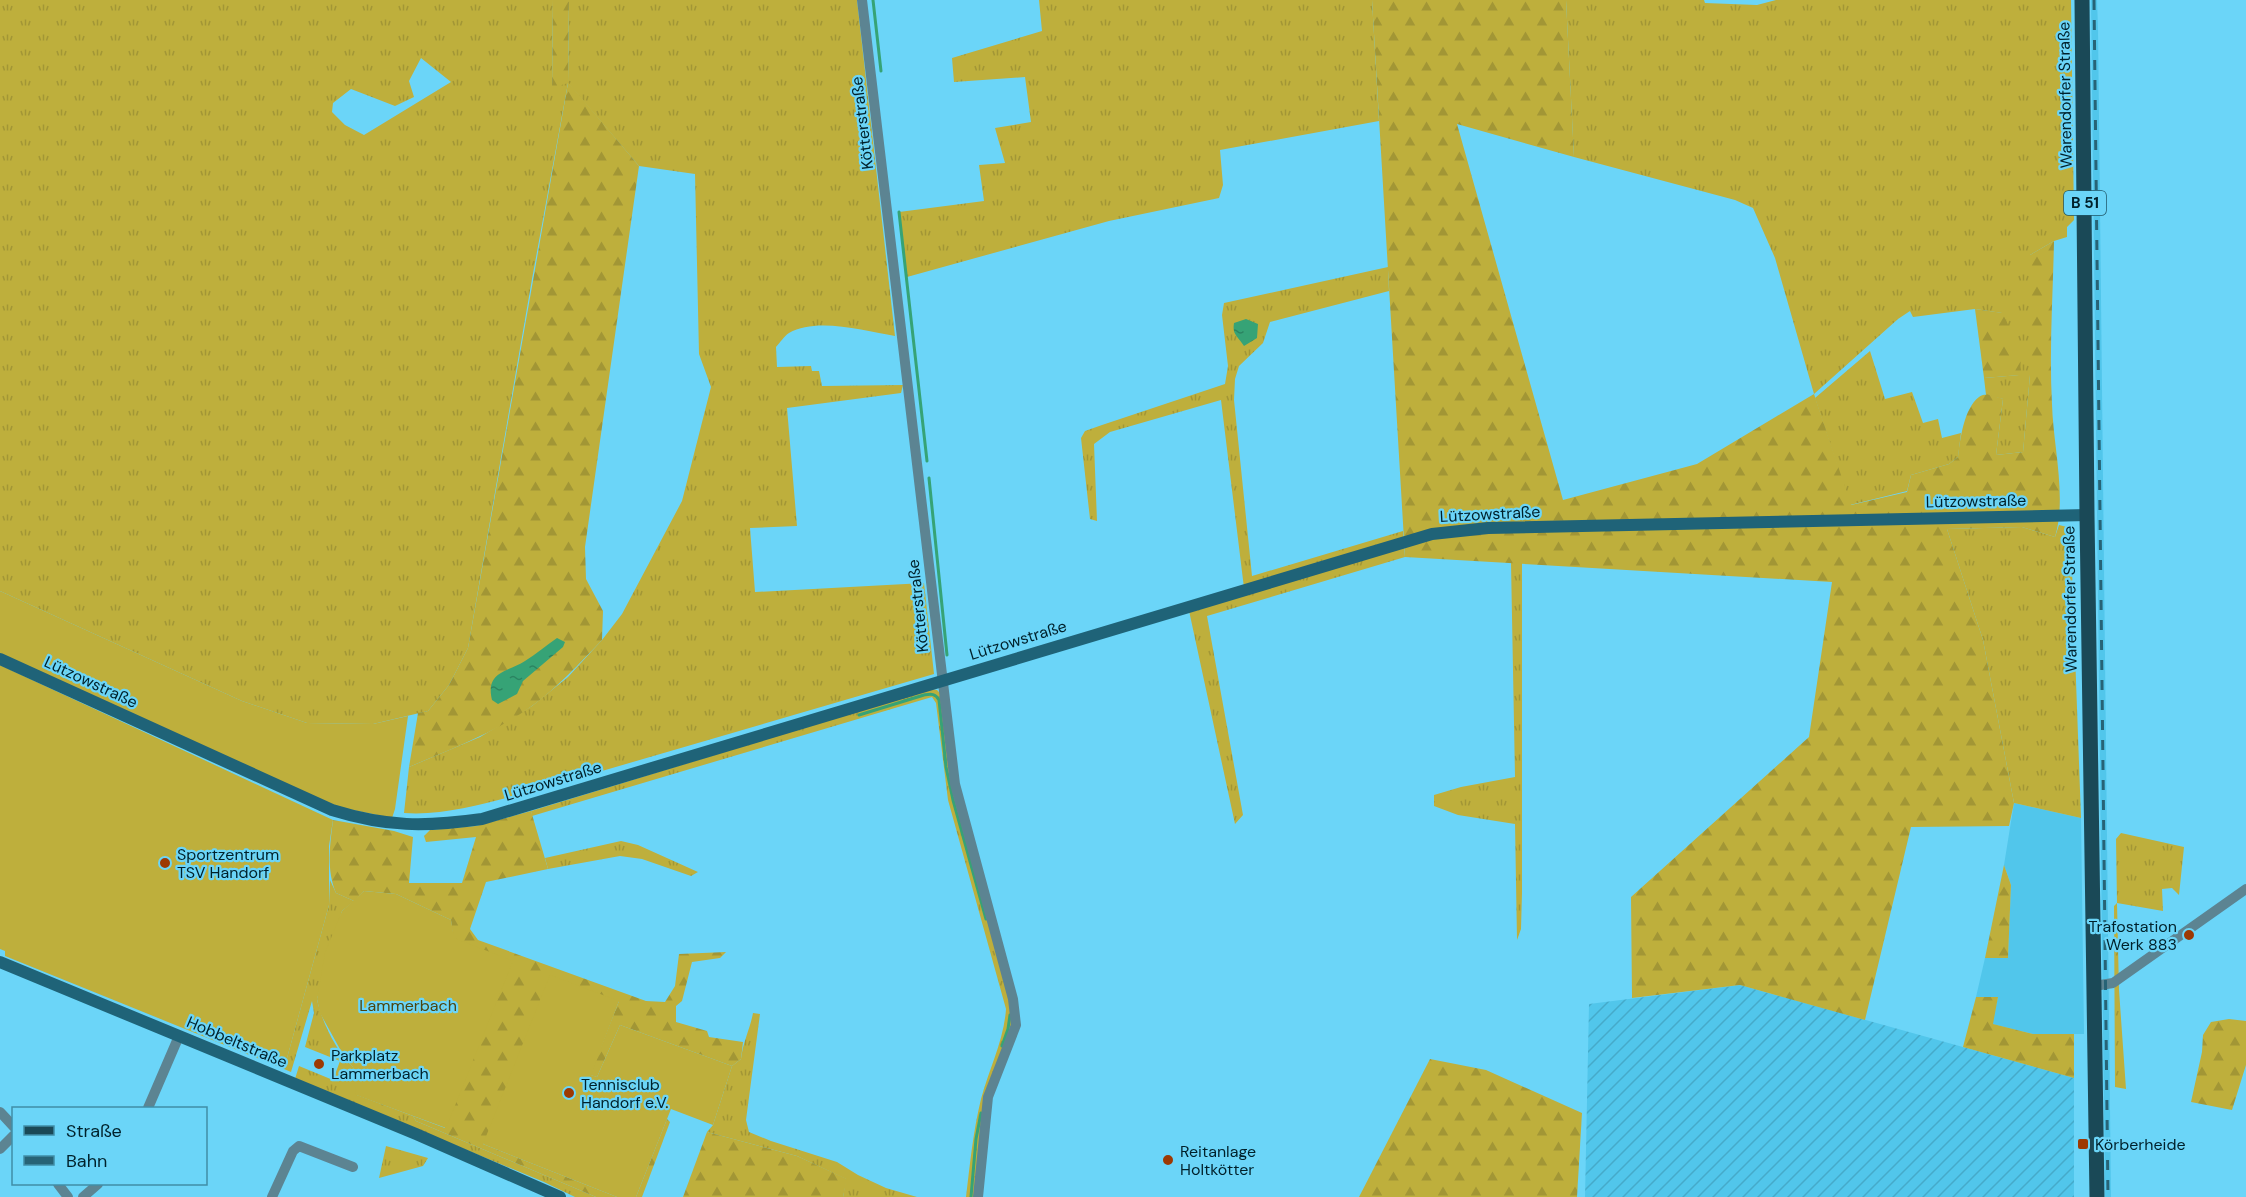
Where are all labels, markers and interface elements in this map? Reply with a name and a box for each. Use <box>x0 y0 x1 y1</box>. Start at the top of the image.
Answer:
street label: Warendorfer Straße <box>2053 21 2077 169</box>
street label: Kötterstraße <box>846 75 878 171</box>
road number: B 51 <box>2064 191 2106 215</box>
street label: Lützowstraße <box>1926 490 2026 512</box>
street label: Lützowstraße <box>1439 501 1541 527</box>
street label: Warendorfer Straße <box>2058 525 2082 673</box>
street label: Kötterstraße <box>903 558 933 654</box>
street label: Lützowstraße <box>967 615 1069 665</box>
street label: Lützowstraße <box>41 651 141 713</box>
street label: Lützowstraße <box>502 756 604 806</box>
place label: Sportzentrum TSV Handorf <box>177 844 279 883</box>
marker: Sportzentrum TSV Handorf <box>158 856 172 870</box>
place label: Trafostation Werk 883 <box>2088 916 2177 955</box>
marker: Trafostation Werk 883 <box>2182 928 2196 942</box>
park label: Lammerbach <box>359 995 457 1016</box>
street label: Hobbeltstraße <box>183 1011 291 1073</box>
place label: Parkplatz Lammerbach <box>331 1045 429 1084</box>
marker: Parkplatz Lammerbach <box>312 1057 326 1071</box>
place label: Tennisclub Handorf e.V. <box>581 1074 669 1113</box>
marker: Tennisclub Handorf e.V. <box>562 1086 576 1100</box>
legend <box>12 1107 207 1185</box>
text: Straße <box>66 1119 122 1143</box>
place label: Körberheide <box>2095 1134 2186 1155</box>
marker: Körberheide <box>2076 1137 2090 1151</box>
place label: Reitanlage Holtkötter <box>1180 1141 1256 1180</box>
text: Bahn <box>66 1149 107 1173</box>
marker: Reitanlage Holtkötter <box>1161 1153 1175 1167</box>

